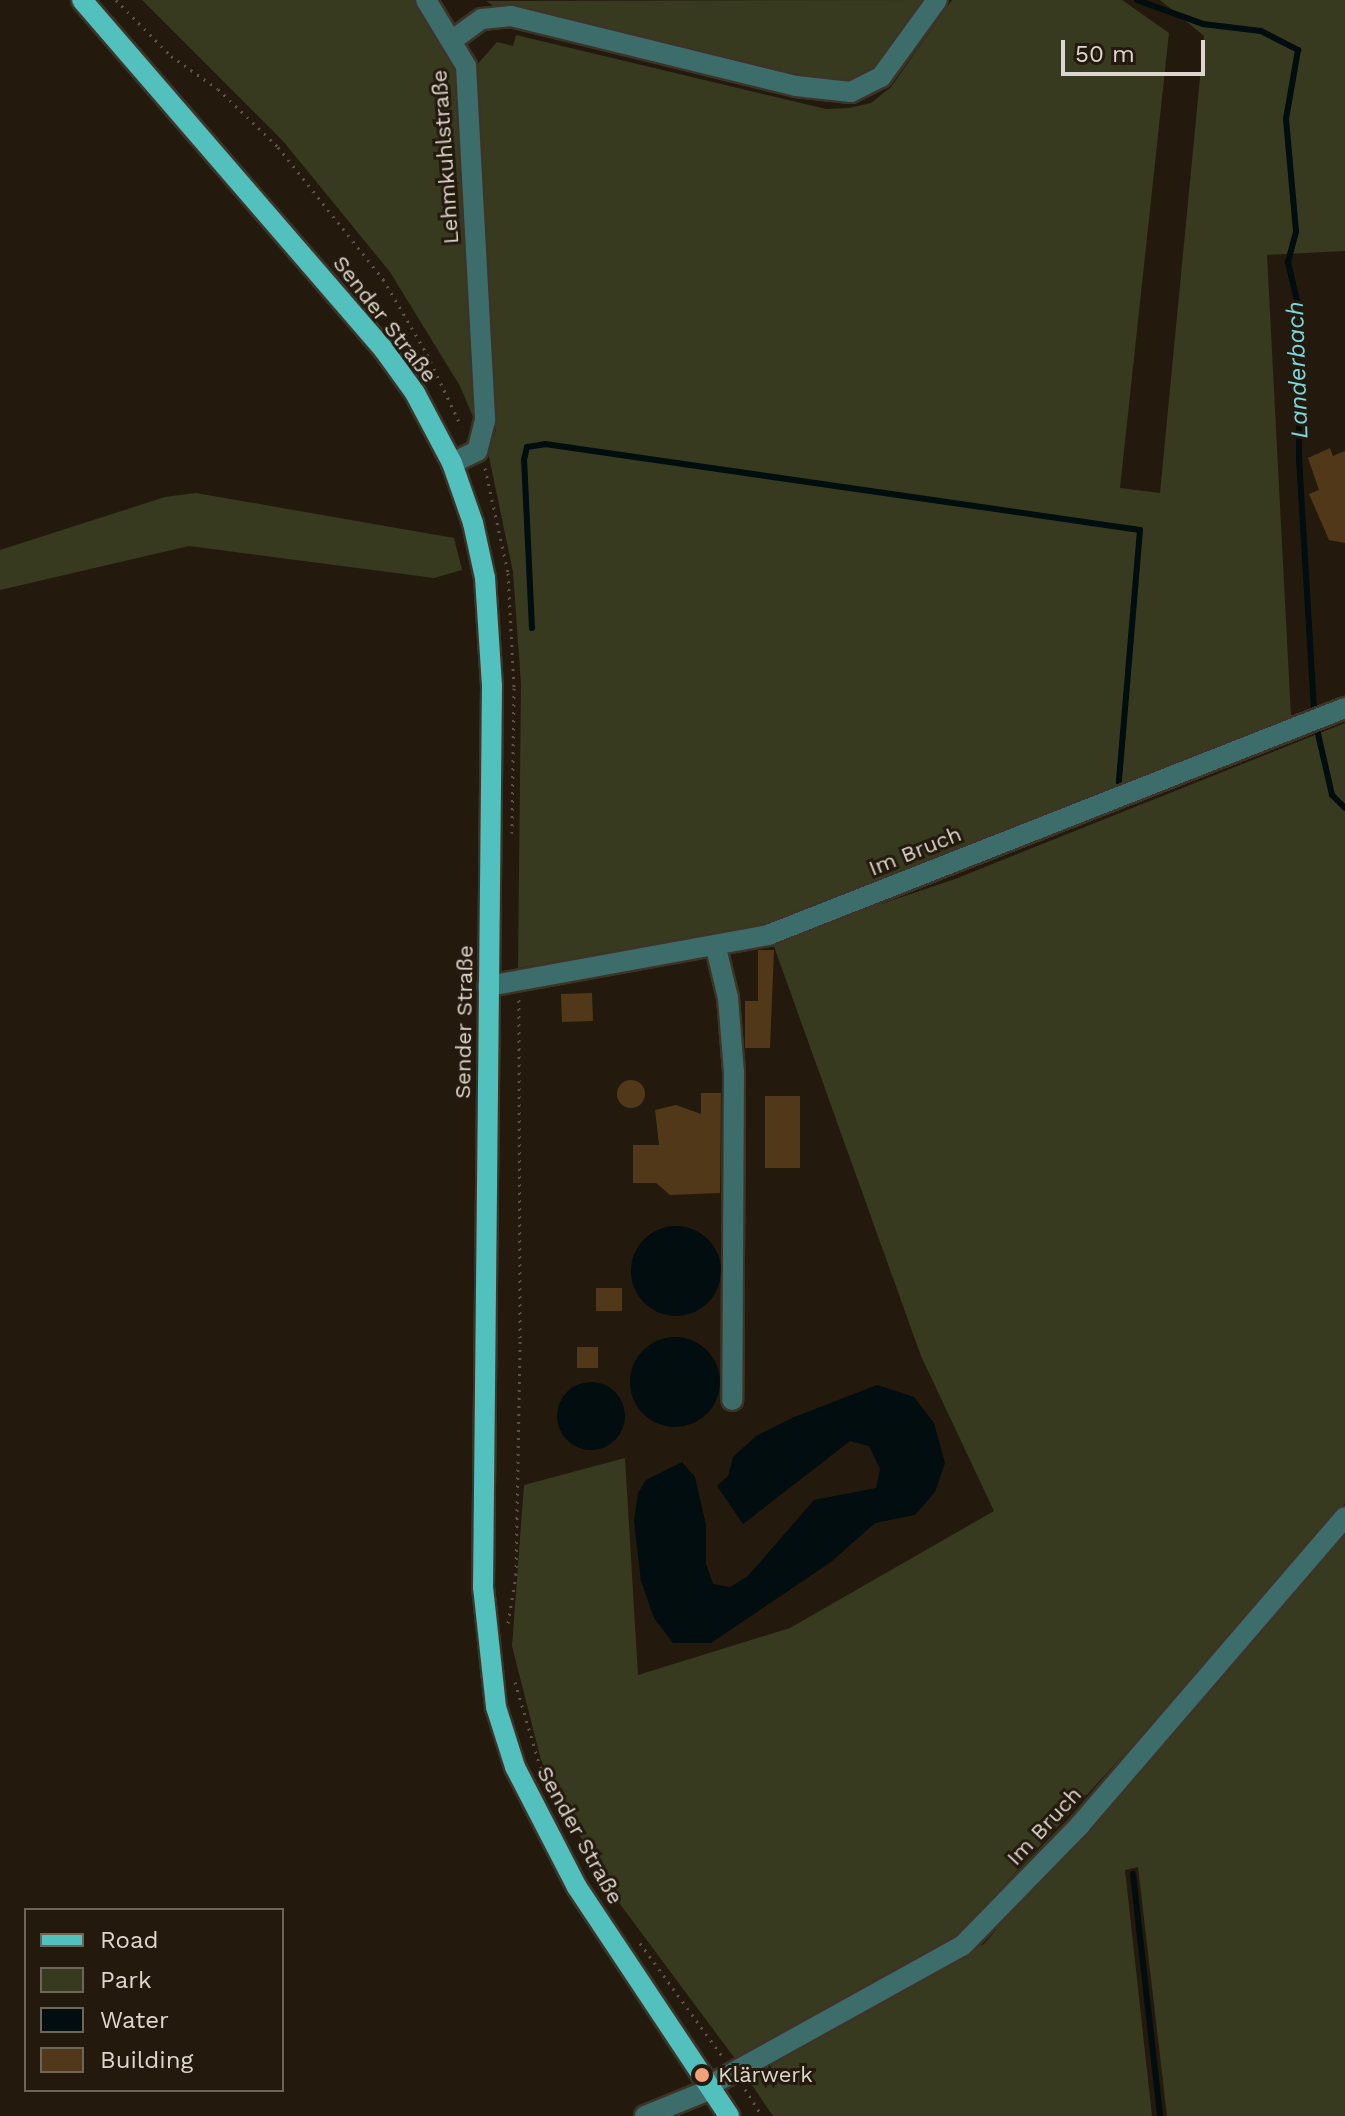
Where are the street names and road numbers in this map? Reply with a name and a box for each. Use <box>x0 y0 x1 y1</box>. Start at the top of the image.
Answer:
street label: Lehmkuhlstraße <box>426 69 464 245</box>
street label: Sender Straße <box>327 250 443 388</box>
street label: Im Bruch <box>865 820 965 882</box>
street label: Sender Straße <box>449 945 479 1099</box>
street label: Sender Straße <box>531 1761 629 1909</box>
street label: Im Bruch <box>1001 1781 1087 1871</box>

